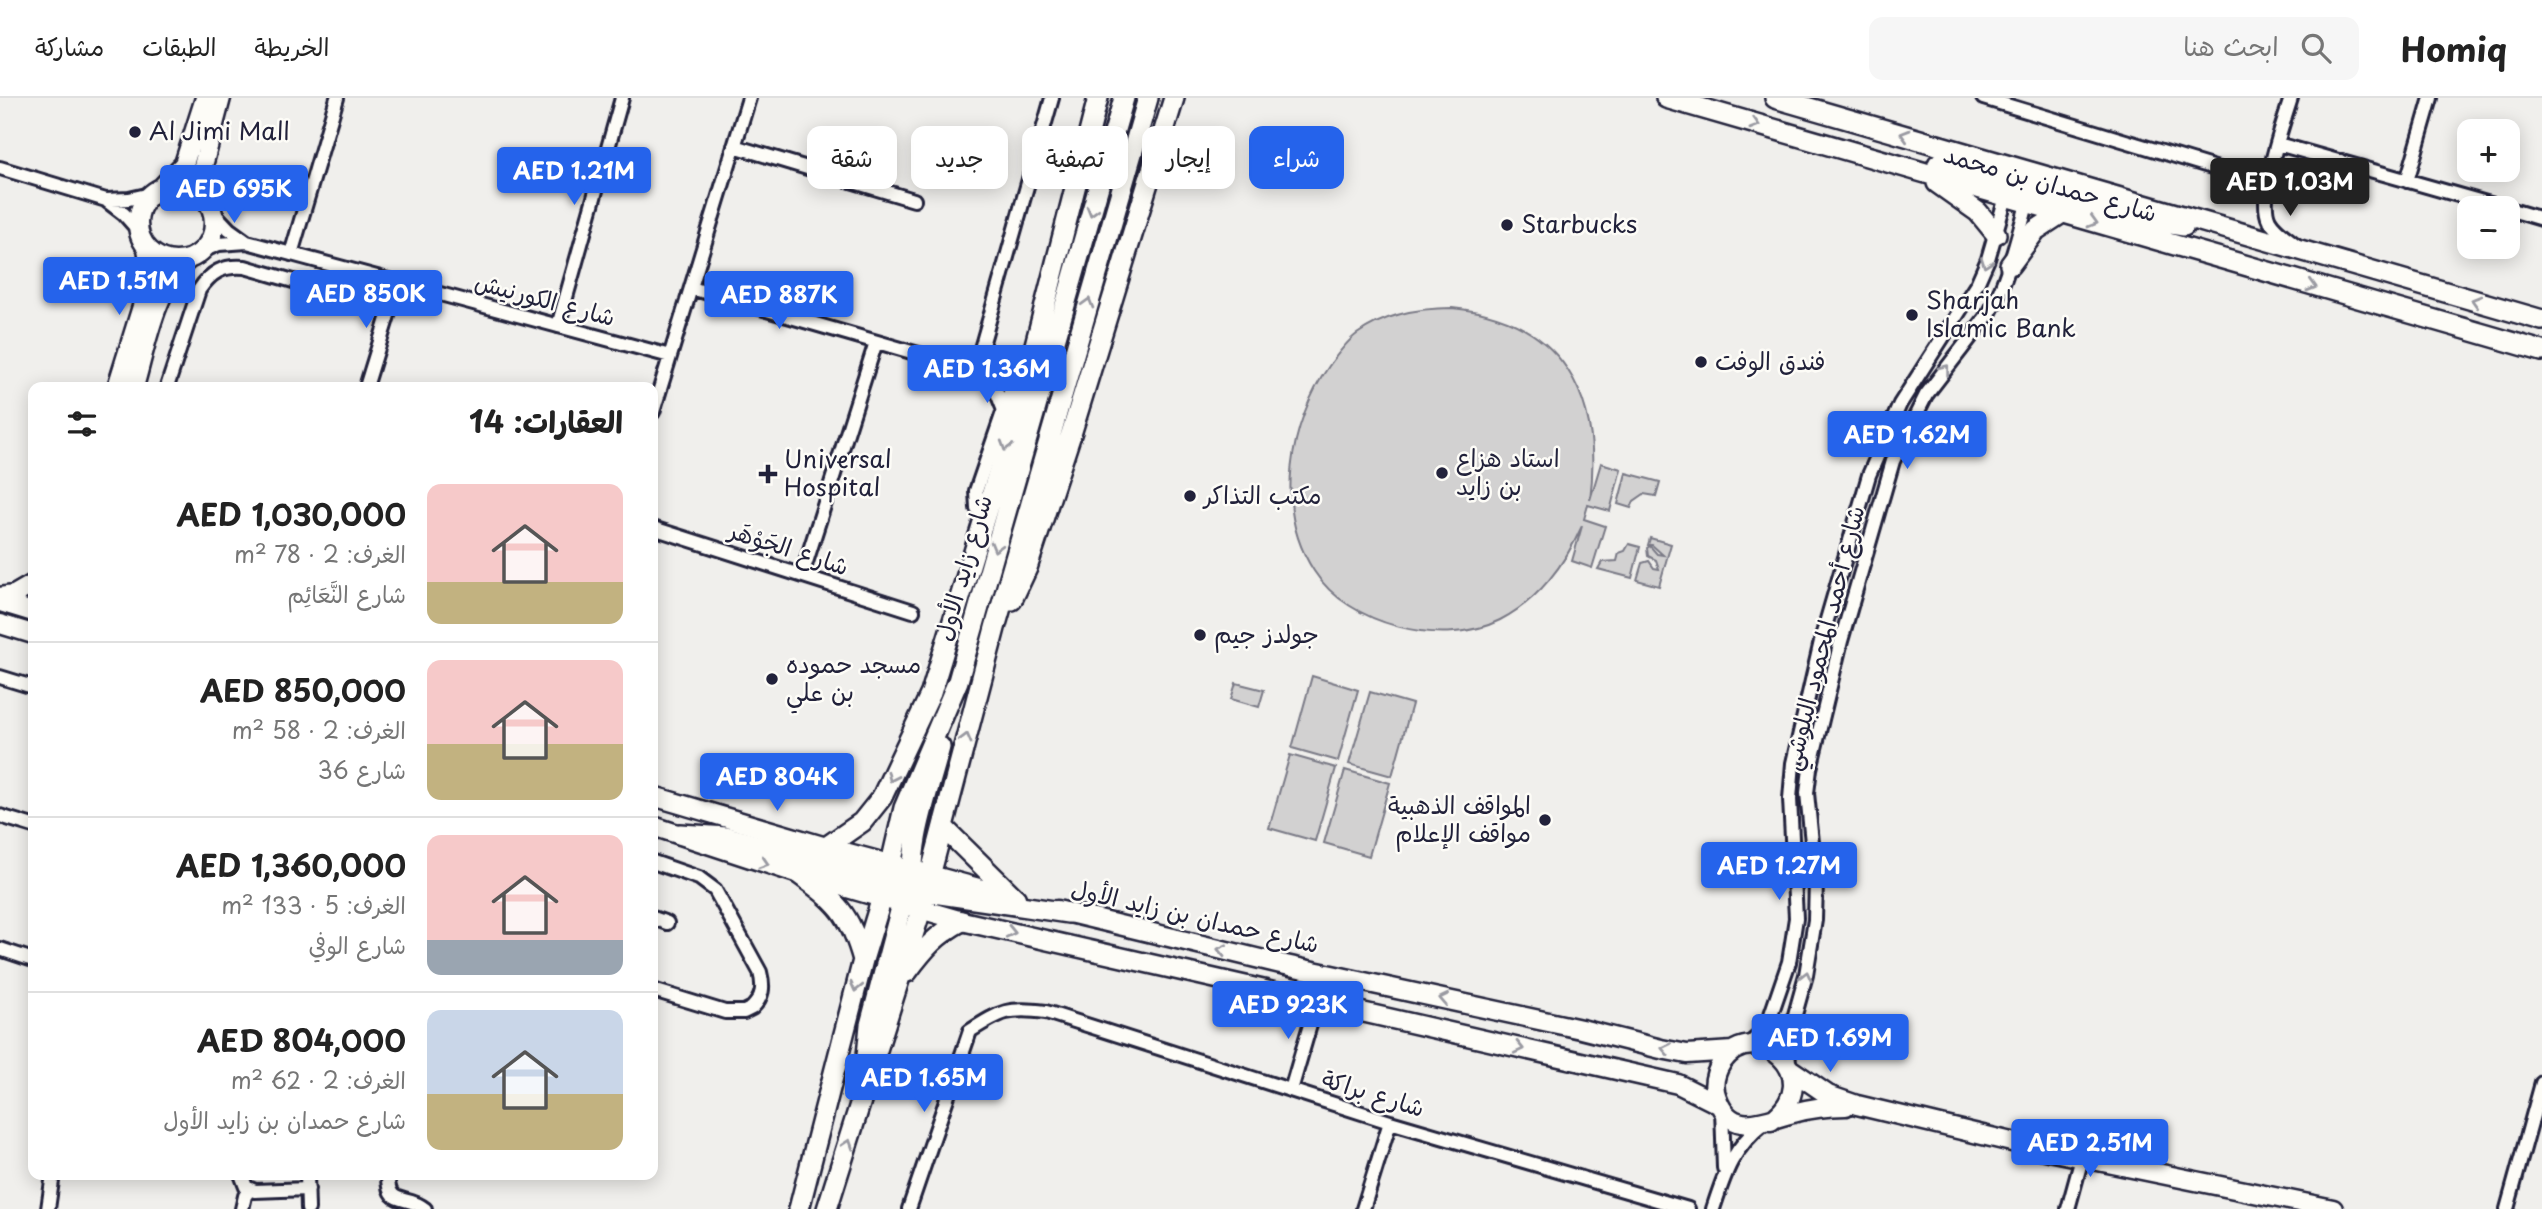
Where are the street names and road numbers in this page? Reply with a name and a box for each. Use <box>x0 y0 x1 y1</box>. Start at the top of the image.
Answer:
street label: شارع حمدان بن محمد <box>1939 134 2162 231</box>
street label: شارع الكورنيش <box>471 262 620 335</box>
street label: شارع زايد الأول <box>924 490 1001 645</box>
street label: شارع أحمد المحمود البلوشي <box>1772 501 1877 775</box>
street label: شارع الجَوْهَر <box>723 510 854 584</box>
street label: شارع حمدان بن زايد الأول <box>1068 869 1323 962</box>
street label: شارع براكة <box>1318 1059 1429 1126</box>

